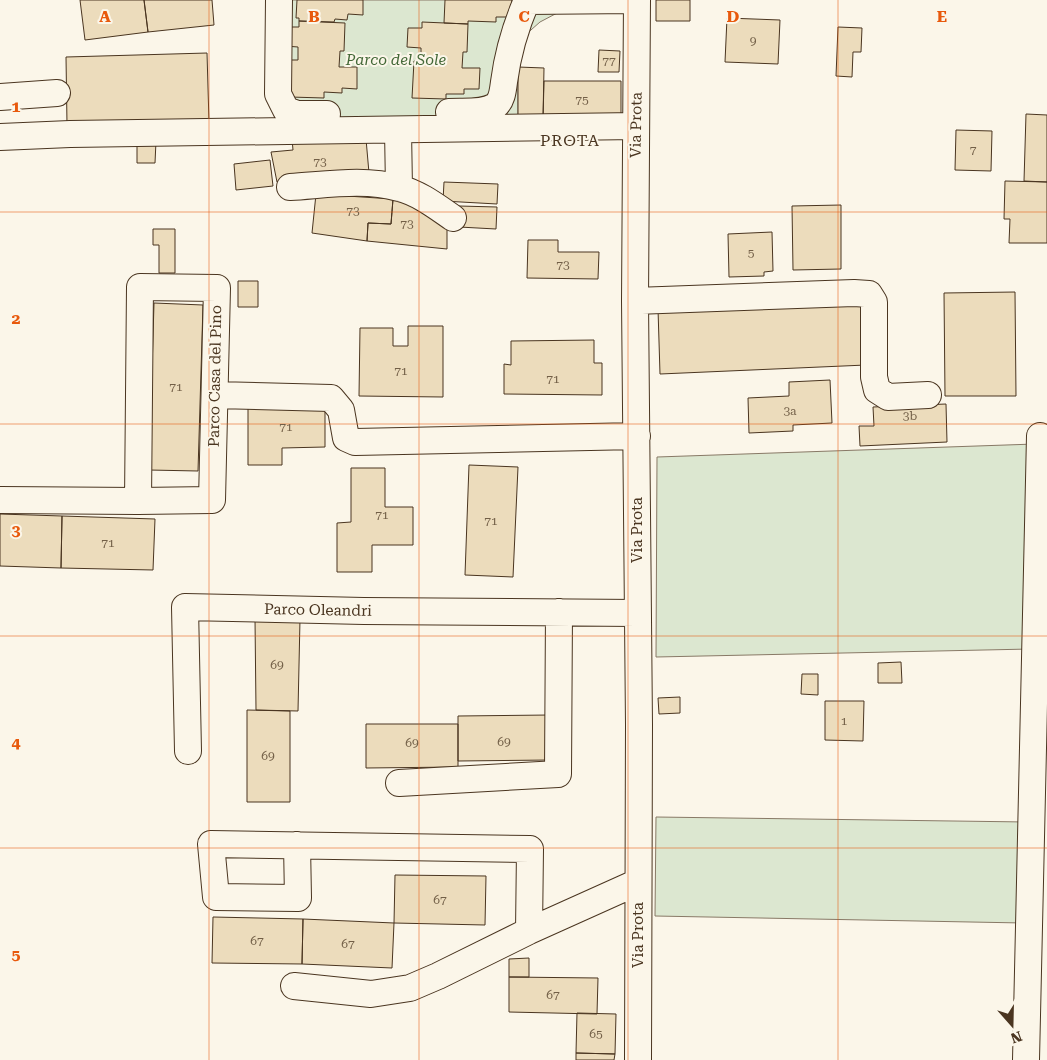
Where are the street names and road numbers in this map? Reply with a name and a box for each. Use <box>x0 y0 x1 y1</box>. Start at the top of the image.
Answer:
street label: Via Prota <box>626 92 646 158</box>
street label: Parco Casa del Pino <box>205 305 225 447</box>
street label: Via Prota <box>628 497 646 563</box>
street label: Parco Oleandri <box>264 600 372 620</box>
street label: Via Prota <box>629 902 647 968</box>

